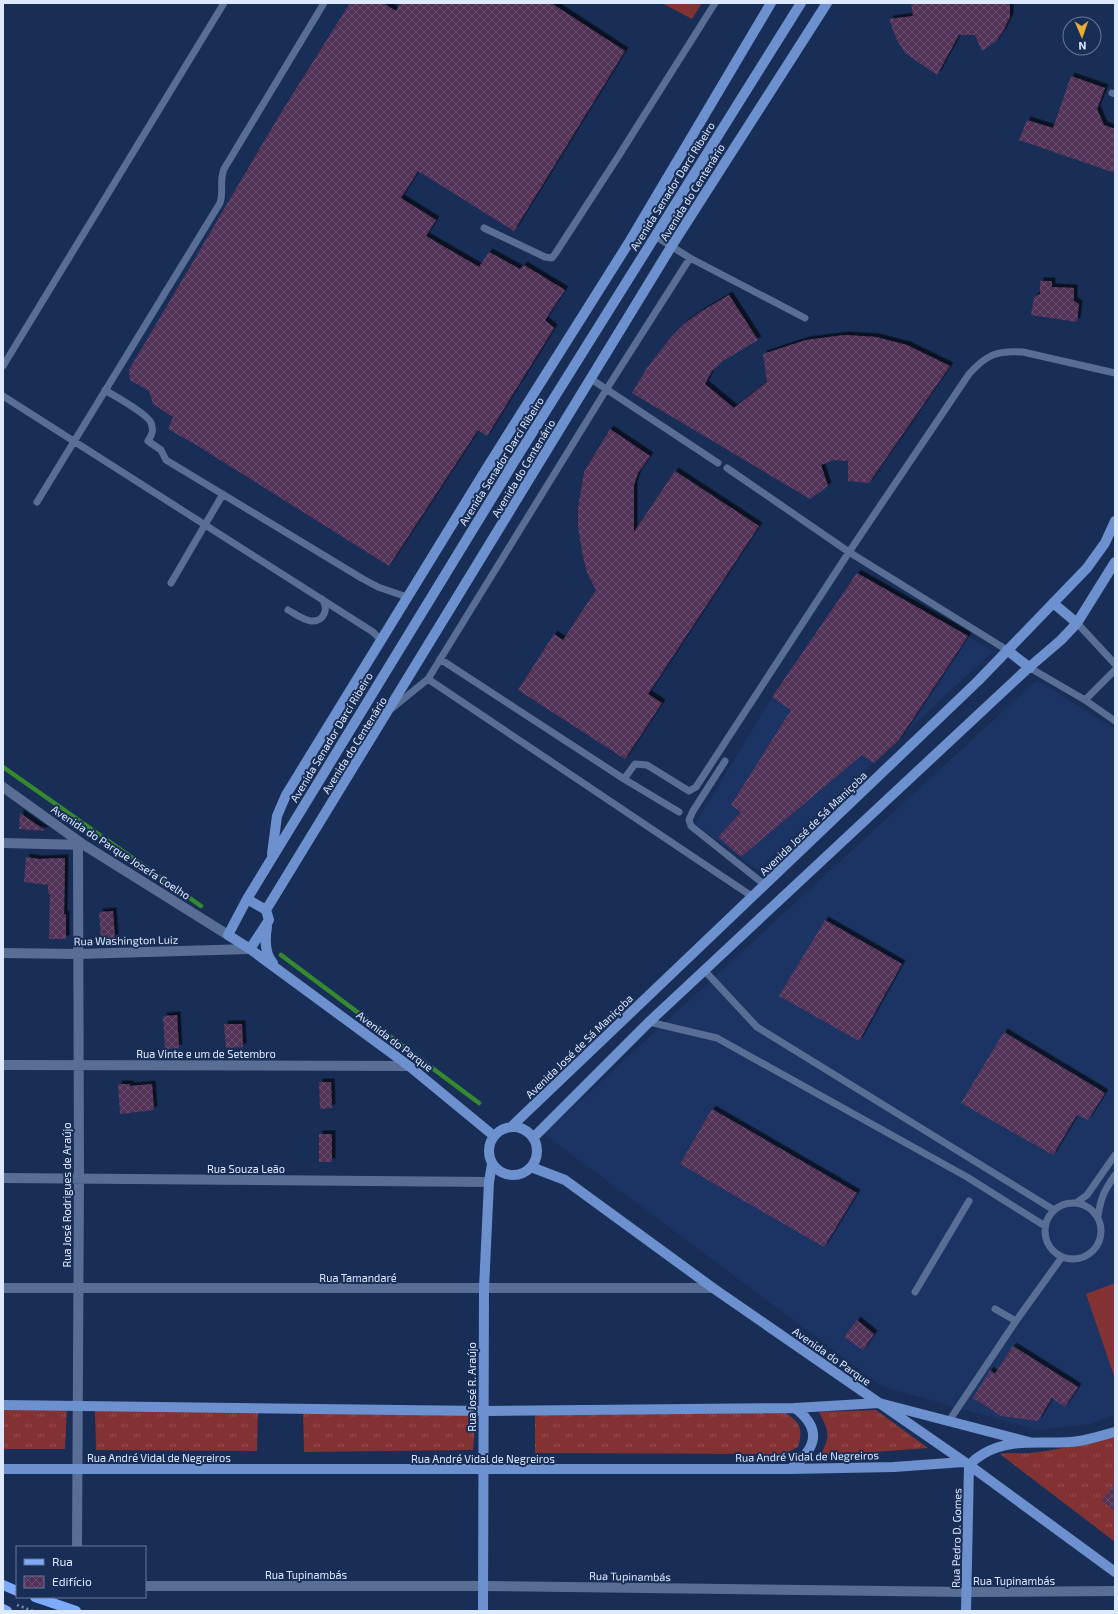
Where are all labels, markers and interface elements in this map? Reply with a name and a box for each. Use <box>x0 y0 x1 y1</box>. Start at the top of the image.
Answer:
north arrow <box>1062 16 1102 56</box>
text: N <box>1078 40 1087 53</box>
street label: Avenida Senador Darcí Ribeiro <box>627 119 717 253</box>
street label: Avenida do Centenário <box>657 141 727 243</box>
street label: Avenida Senador Darcí Ribeiro <box>456 394 546 528</box>
street label: Avenida do Centenário <box>489 417 557 519</box>
street label: Avenida Senador Darcí Ribeiro <box>287 670 375 804</box>
street label: Avenida do Centenário <box>319 694 389 796</box>
street label: Avenida José de Sá Maniçoba <box>757 768 870 878</box>
street label: Avenida do Parque Josefa Coelho <box>49 802 193 902</box>
street label: Rua Washington Luiz <box>74 933 179 947</box>
street label: Avenida José de Sá Maniçoba <box>523 991 636 1101</box>
street label: Avenida do Parque <box>354 1008 436 1074</box>
street label: Rua Vinte e um de Setembro <box>136 1047 276 1060</box>
street label: Rua José Rodrigues de Araújo <box>60 1122 74 1268</box>
street label: Rua Souza Leão <box>207 1162 285 1175</box>
street label: Rua Tamandaré <box>319 1271 397 1284</box>
street label: Avenida do Parque <box>790 1324 874 1388</box>
street label: Rua José R. Araújo <box>465 1342 479 1432</box>
street label: Rua André Vidal de Negreiros <box>735 1448 879 1464</box>
street label: Rua André Vidal de Negreiros <box>87 1451 231 1464</box>
street label: Rua André Vidal de Negreiros <box>411 1452 555 1465</box>
street label: Rua Pedro D. Gomes <box>949 1488 963 1588</box>
legend <box>16 1546 146 1598</box>
text: Rua <box>52 1554 73 1568</box>
street label: Rua Tupinambás <box>265 1568 347 1581</box>
street label: Rua Tupinambás <box>589 1569 672 1583</box>
text: Edifício <box>52 1574 92 1588</box>
street label: Rua Tupinambás <box>973 1574 1055 1587</box>

